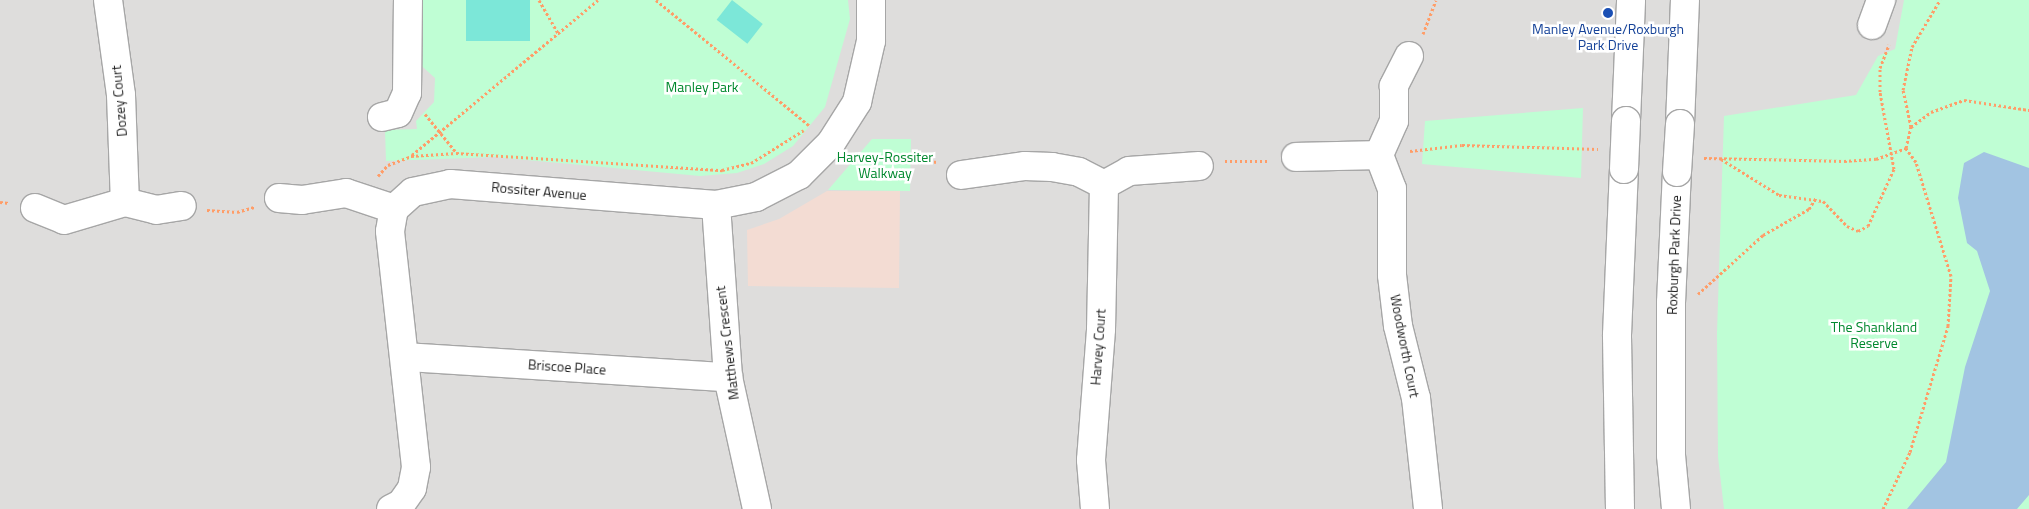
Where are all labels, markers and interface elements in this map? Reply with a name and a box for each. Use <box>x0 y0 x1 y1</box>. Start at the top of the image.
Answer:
marker: Manley Avenue/Roxburgh Park Drive <box>1602 7 1614 19</box>
place label: Manley Avenue/Roxburgh Park Drive <box>1532 21 1684 54</box>
street label: Dozey Court <box>108 65 130 137</box>
park label: Manley Park <box>665 79 739 95</box>
park label: Harvey-Rossiter Walkway <box>837 149 933 182</box>
street label: Rossiter Avenue <box>491 178 587 204</box>
street label: Roxburgh Park Drive <box>1664 195 1684 315</box>
street label: Matthews Crescent <box>712 285 742 401</box>
street label: Woodworth Court <box>1387 293 1423 399</box>
street label: Harvey Court <box>1087 308 1109 386</box>
park label: The Shankland Reserve <box>1831 319 1917 352</box>
street label: Briscoe Place <box>527 356 607 378</box>

